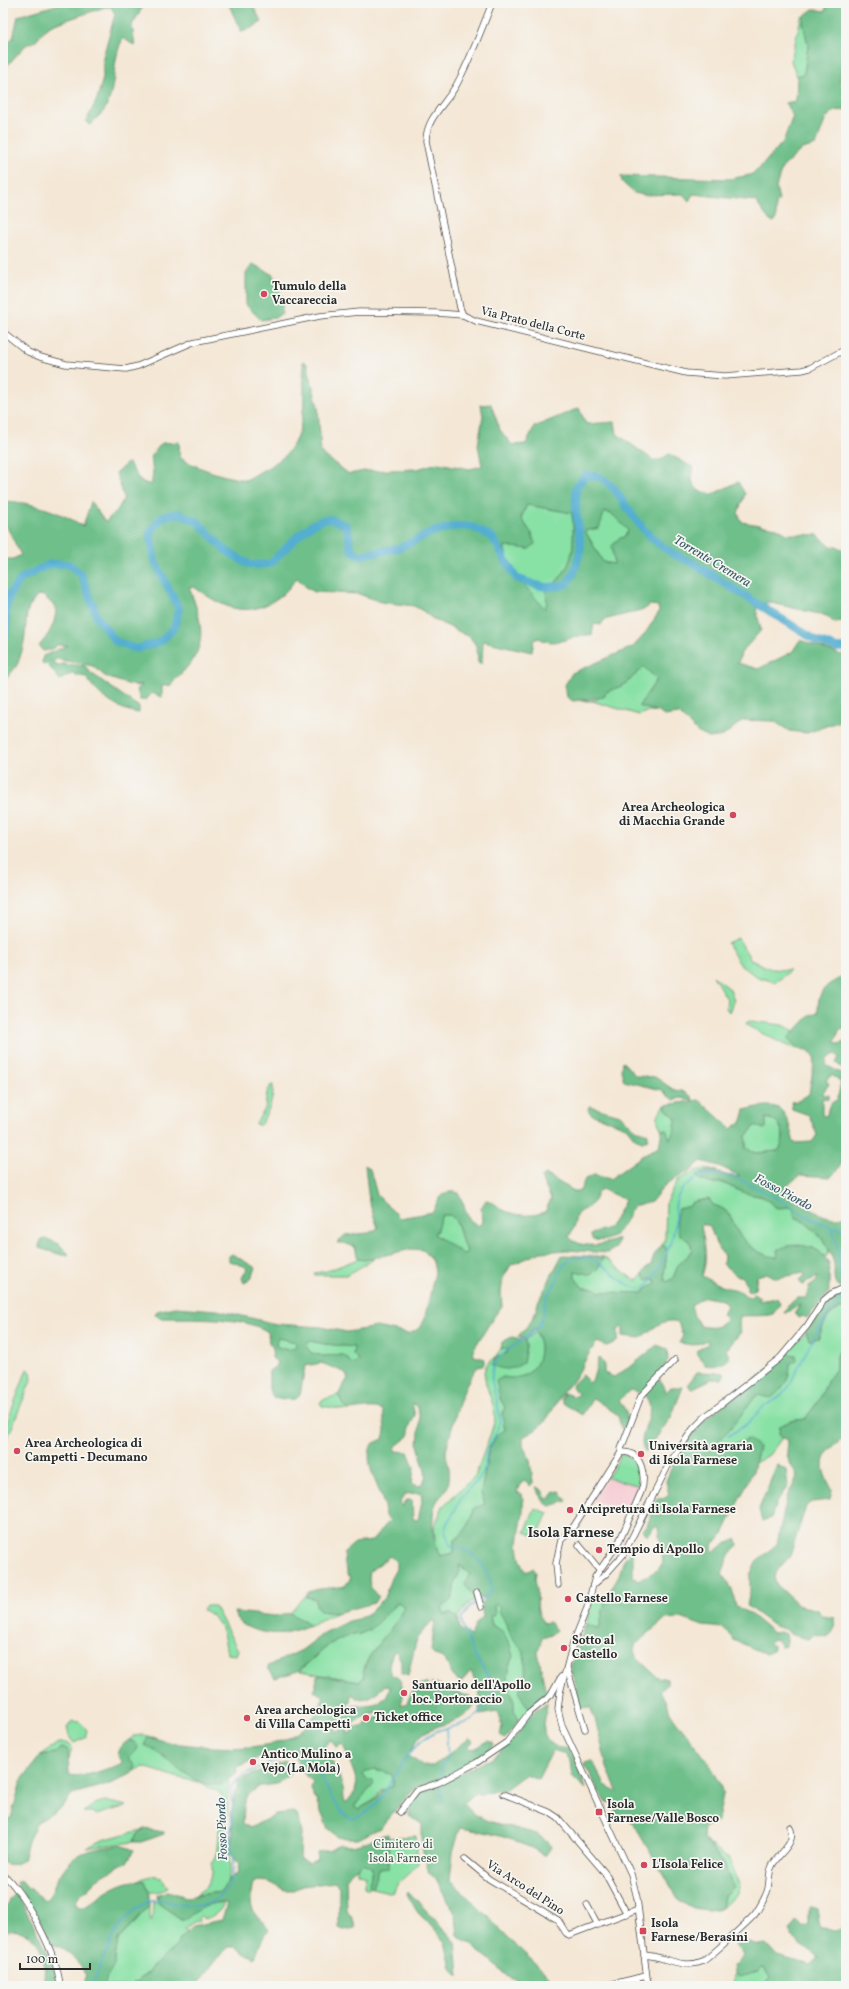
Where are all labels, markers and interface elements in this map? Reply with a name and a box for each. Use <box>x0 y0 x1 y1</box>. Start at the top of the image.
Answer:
place label: Tumulo della Vaccareccia <box>272 279 347 309</box>
marker: Tumulo della Vaccareccia <box>259 289 269 299</box>
street label: Via Prato della Corte <box>479 303 587 345</box>
water label: Torrente Cremera <box>670 532 754 592</box>
place label: Area Archeologica di Macchia Grande <box>619 800 725 830</box>
marker: Area Archeologica di Macchia Grande <box>728 810 738 820</box>
water label: Fosso Piordo <box>751 1170 815 1216</box>
place label: Area Archeologica di Campetti - Decumano <box>25 1436 148 1466</box>
place label: Università agraria di Isola Farnese <box>649 1439 753 1469</box>
marker: Area Archeologica di Campetti - Decumano <box>12 1446 22 1456</box>
marker: Università agraria di Isola Farnese <box>636 1449 646 1459</box>
place label: Arcipretura di Isola Farnese <box>578 1502 736 1518</box>
marker: Arcipretura di Isola Farnese <box>565 1505 575 1515</box>
district label: Isola Farnese <box>528 1524 614 1543</box>
place label: Tempio di Apollo <box>607 1542 704 1558</box>
marker: Tempio di Apollo <box>594 1545 604 1555</box>
place label: Castello Farnese <box>576 1591 668 1607</box>
marker: Castello Farnese <box>563 1594 573 1604</box>
place label: Sotto al Castello <box>572 1633 617 1663</box>
marker: Sotto al Castello <box>559 1643 569 1653</box>
place label: Santuario dell'Apollo loc. Portonaccio <box>412 1678 531 1708</box>
marker: Santuario dell'Apollo loc. Portonaccio <box>399 1688 409 1698</box>
place label: Area archeologica di Villa Campetti <box>255 1703 357 1733</box>
place label: Ticket office <box>374 1710 442 1726</box>
marker: Area archeologica di Villa Campetti <box>242 1713 252 1723</box>
marker: Ticket office <box>361 1713 371 1723</box>
place label: Antico Mulino a Vejo (La Mola) <box>261 1747 352 1777</box>
marker: Antico Mulino a Vejo (La Mola) <box>248 1757 258 1767</box>
water label: Fosso Piordo <box>213 1797 233 1861</box>
place label: Isola Farnese/Valle Bosco <box>607 1797 719 1827</box>
marker: Isola Farnese/Valle Bosco <box>594 1807 604 1817</box>
park label: Cimitero di Isola Farnese <box>369 1837 438 1867</box>
street label: Via Arco del Pino <box>483 1857 567 1919</box>
place label: L'Isola Felice <box>652 1857 723 1873</box>
marker: L'Isola Felice <box>639 1860 649 1870</box>
place label: Isola Farnese/Berasini <box>651 1916 748 1946</box>
marker: Isola Farnese/Berasini <box>638 1926 648 1936</box>
scale bar <box>20 1945 90 1971</box>
text: 100 m <box>26 1952 59 1968</box>

